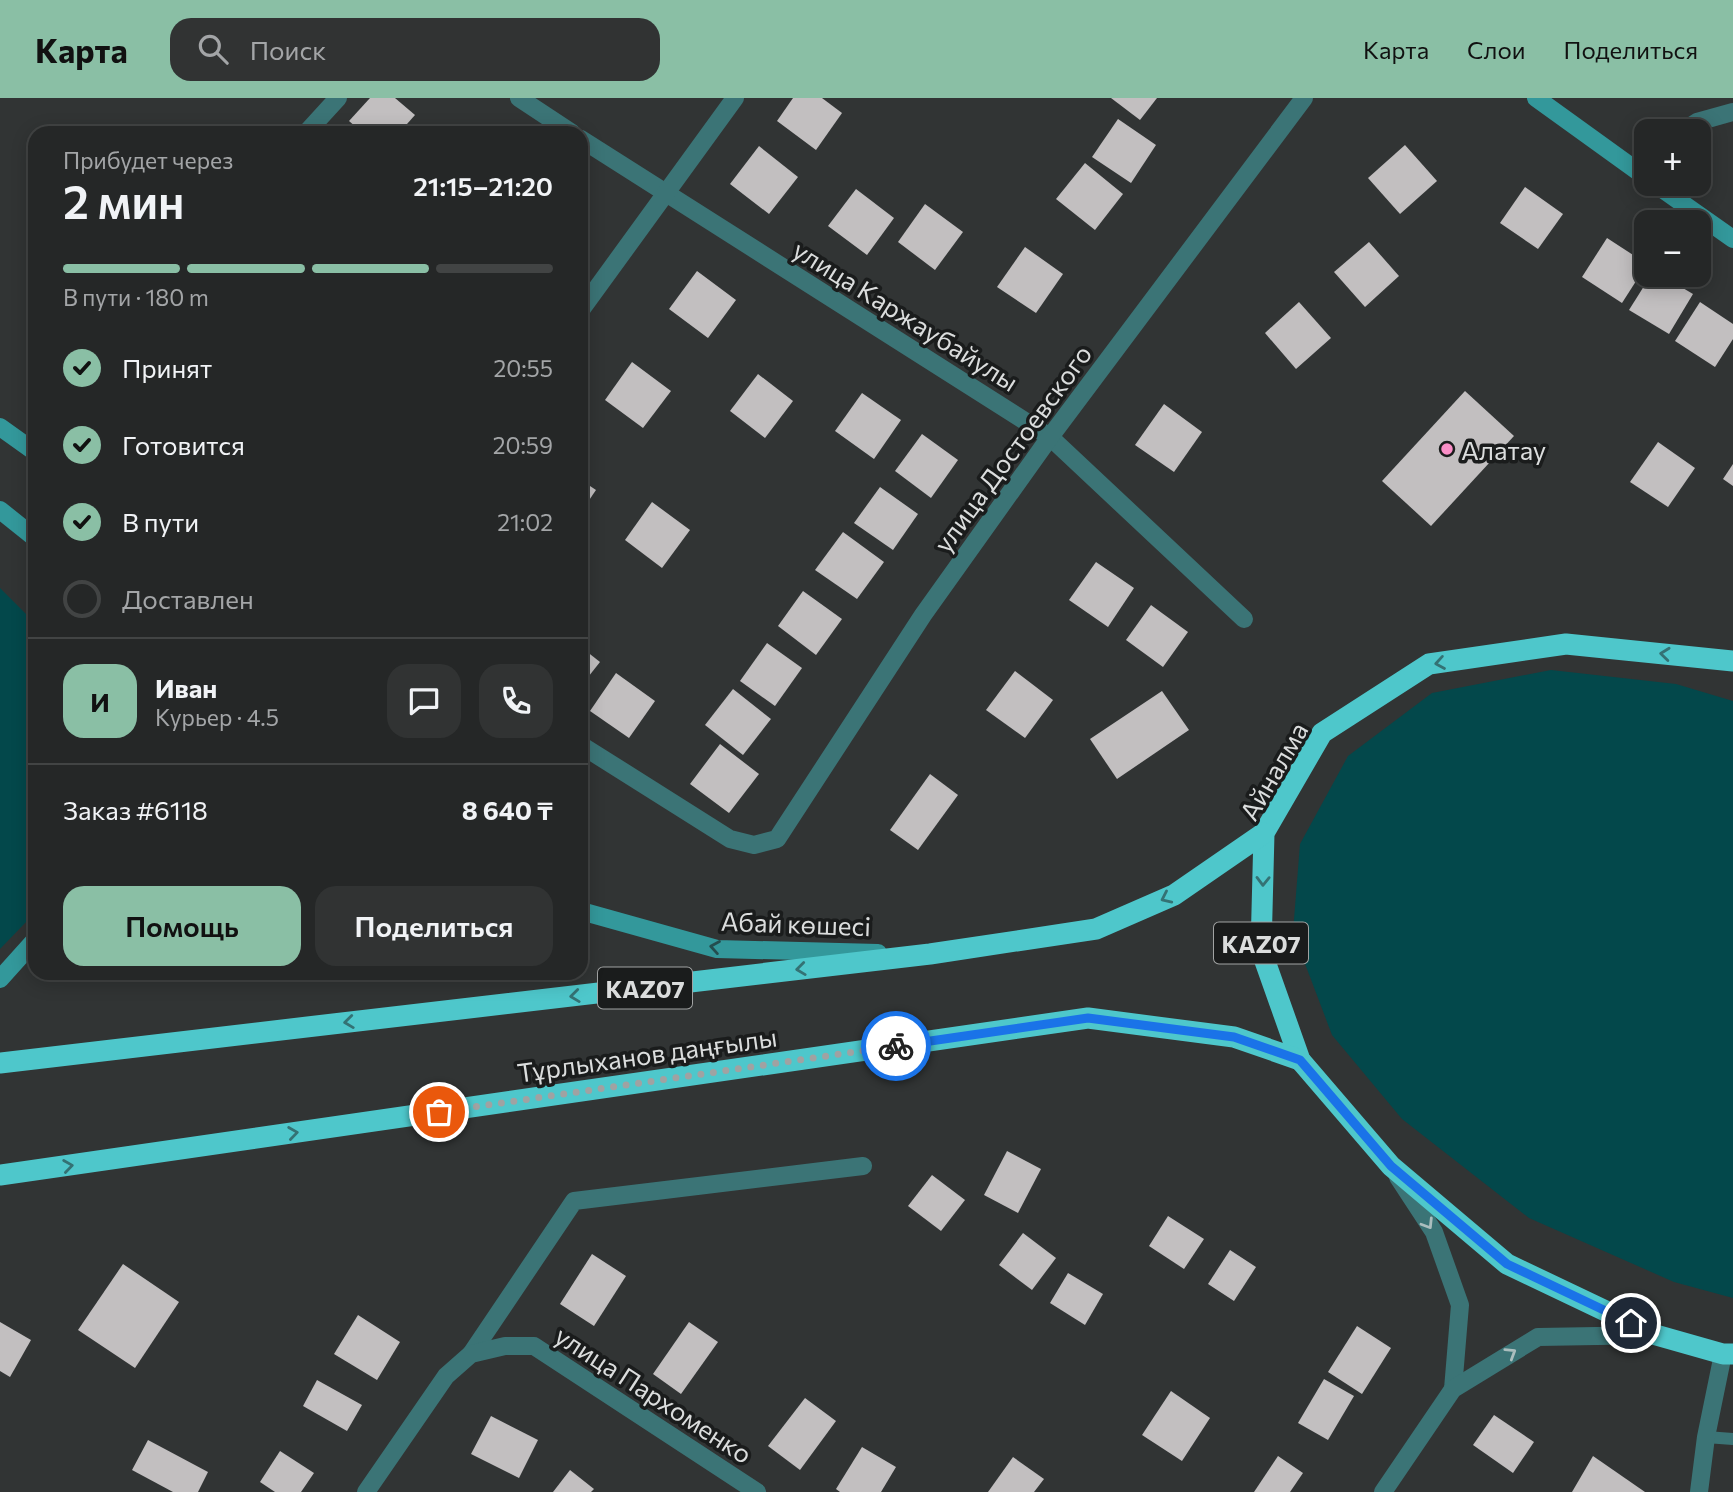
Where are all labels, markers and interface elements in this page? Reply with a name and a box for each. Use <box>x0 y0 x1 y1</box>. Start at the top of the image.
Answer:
search box <box>170 18 660 81</box>
text: Карта <box>35 29 128 70</box>
icon: search <box>194 30 232 68</box>
text: Поиск <box>250 34 326 65</box>
text: Карта <box>1363 35 1429 64</box>
text: Слои <box>1467 35 1525 64</box>
text: Поделиться <box>1563 35 1698 64</box>
map controls <box>1634 119 1711 287</box>
button: + <box>1634 119 1711 196</box>
text: Прибудет через <box>63 146 233 174</box>
text: 21:15–21:20 <box>413 170 553 201</box>
text: 2 мин <box>63 172 185 228</box>
button: − <box>1634 210 1711 287</box>
street label: улица Каржаубайулы <box>788 233 1024 397</box>
text: В пути · 180 m <box>63 283 209 311</box>
street label: улица Достоевского <box>926 338 1098 558</box>
icon: check <box>63 349 101 387</box>
text: Принят <box>122 352 212 383</box>
text: 20:55 <box>493 354 553 382</box>
icon: check <box>63 426 101 464</box>
text: Готовится <box>122 429 245 460</box>
text: 20:59 <box>493 431 553 459</box>
place label: Алатау <box>1461 434 1546 465</box>
marker: Алатау <box>1439 441 1455 457</box>
icon: check <box>63 503 101 541</box>
text: В пути <box>122 506 199 537</box>
text: 21:02 <box>497 508 553 536</box>
text: Доставлен <box>122 583 254 614</box>
one-way arrow <box>1659 647 1670 662</box>
one-way arrow <box>1434 655 1446 670</box>
button: chat <box>387 664 461 738</box>
button: phone <box>479 664 553 738</box>
text: Иван <box>155 672 217 703</box>
text: И <box>90 686 110 717</box>
text: Курьер · 4.5 <box>155 703 279 731</box>
street label: Айналма <box>1233 716 1313 826</box>
text: Заказ #6118 <box>63 794 208 825</box>
text: 8 640 ₸ <box>462 794 553 825</box>
one-way arrow <box>1255 876 1271 887</box>
button: Помощь <box>63 886 301 966</box>
button: Поделиться <box>315 886 553 966</box>
one-way arrow <box>1161 890 1173 904</box>
street label: Абай көшесі <box>720 905 872 941</box>
road number: KAZ07 <box>1214 922 1308 964</box>
one-way arrow <box>709 940 721 955</box>
one-way arrow <box>795 962 807 977</box>
road number: KAZ07 <box>598 968 692 1008</box>
one-way arrow <box>569 988 581 1003</box>
courier <box>861 1011 931 1081</box>
one-way arrow <box>343 1015 355 1030</box>
street label: Тұрлыханов даңғылы <box>515 1020 779 1088</box>
icon: bike <box>877 1027 915 1065</box>
pin <box>409 1082 469 1142</box>
icon: bag <box>420 1093 458 1131</box>
one-way arrow <box>287 1126 299 1141</box>
one-way arrow <box>62 1158 73 1173</box>
one-way arrow <box>1420 1216 1433 1229</box>
pin <box>1601 1293 1661 1353</box>
icon: home <box>1612 1304 1650 1342</box>
street label: улица Пархоменко <box>550 1319 758 1469</box>
one-way arrow <box>1504 1349 1517 1362</box>

